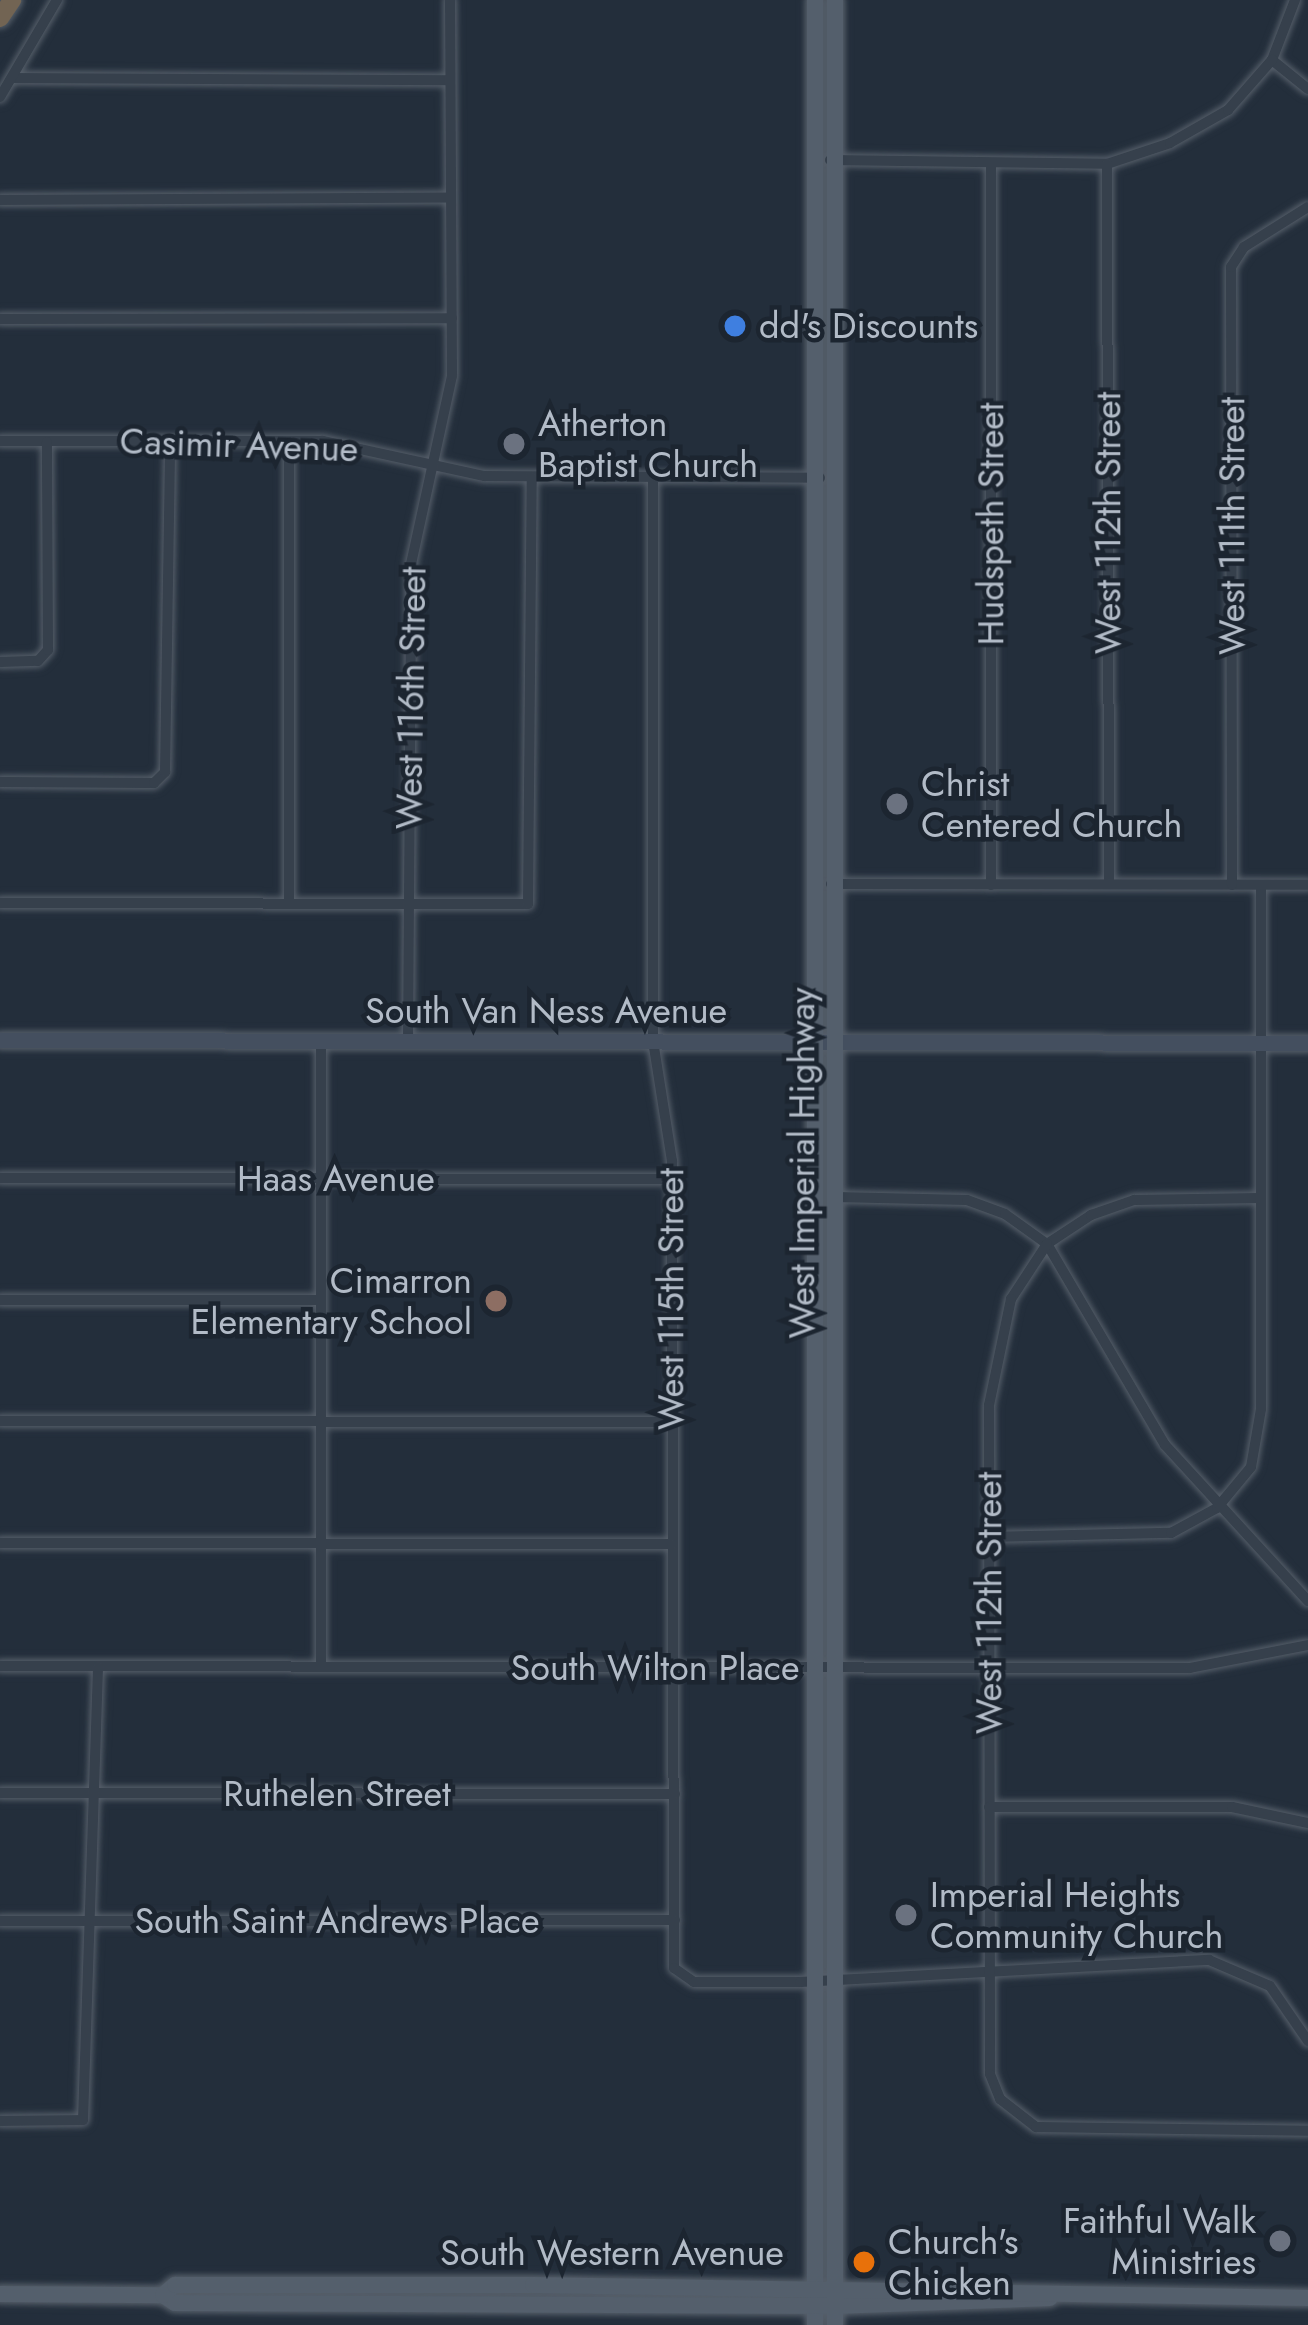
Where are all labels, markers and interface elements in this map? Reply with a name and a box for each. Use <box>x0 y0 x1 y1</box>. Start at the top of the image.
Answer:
place label: dd's Discounts <box>759 304 978 348</box>
marker: dd's Discounts <box>722 313 748 339</box>
street label: West 112th Street <box>1086 392 1130 654</box>
street label: West 111th Street <box>1210 397 1254 655</box>
place label: Atherton Baptist Church <box>538 401 758 486</box>
street label: Hudspeth Street <box>969 403 1013 645</box>
street label: Casimir Avenue <box>119 419 359 471</box>
marker: Atherton Baptist Church <box>501 431 527 457</box>
street label: West 116th Street <box>387 566 435 830</box>
place label: Christ Centered Church <box>921 761 1182 846</box>
marker: Christ Centered Church <box>884 791 910 817</box>
street label: West Imperial Highway <box>780 987 824 1339</box>
street label: South Van Ness Avenue <box>365 989 727 1033</box>
street label: Haas Avenue <box>237 1157 435 1201</box>
street label: West 115th Street <box>649 1168 693 1430</box>
place label: Cimarron Elementary School <box>190 1258 472 1343</box>
marker: Cimarron Elementary School <box>483 1288 509 1314</box>
street label: West 112th Street <box>967 1472 1011 1734</box>
street label: South Wilton Place <box>511 1646 799 1690</box>
street label: Ruthelen Street <box>223 1772 451 1816</box>
place label: Imperial Heights Community Church <box>930 1872 1223 1957</box>
street label: South Saint Andrews Place <box>134 1899 540 1943</box>
marker: Imperial Heights Community Church <box>893 1902 919 1928</box>
place label: Faithful Walk Ministries <box>1063 2198 1256 2283</box>
place label: Church's Chicken <box>888 2219 1018 2304</box>
marker: Faithful Walk Ministries <box>1267 2228 1293 2254</box>
street label: South Western Avenue <box>440 2231 784 2275</box>
marker: Church's Chicken <box>851 2249 877 2275</box>

